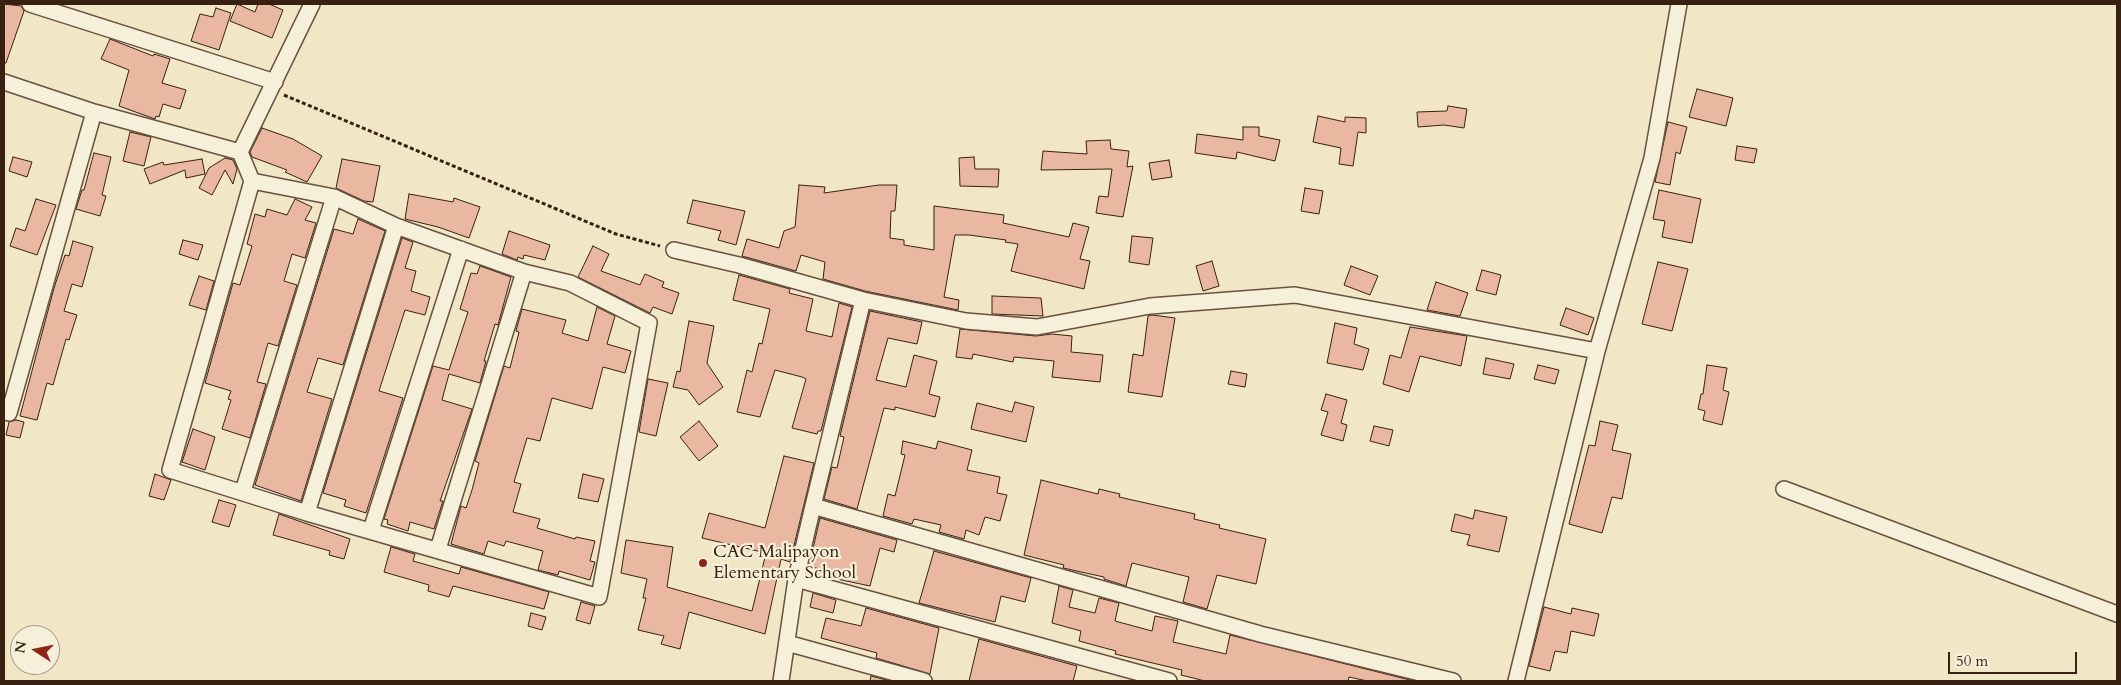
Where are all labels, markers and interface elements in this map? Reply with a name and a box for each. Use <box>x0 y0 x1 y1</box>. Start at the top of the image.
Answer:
place label: CAC Malipayon Elementary School <box>713 542 856 584</box>
marker: CAC Malipayon Elementary School <box>697 557 709 569</box>
north arrow <box>10 625 60 675</box>
text: N <box>10 639 31 655</box>
scale bar <box>1951 642 2080 674</box>
text: 50 m <box>1956 651 1988 671</box>

